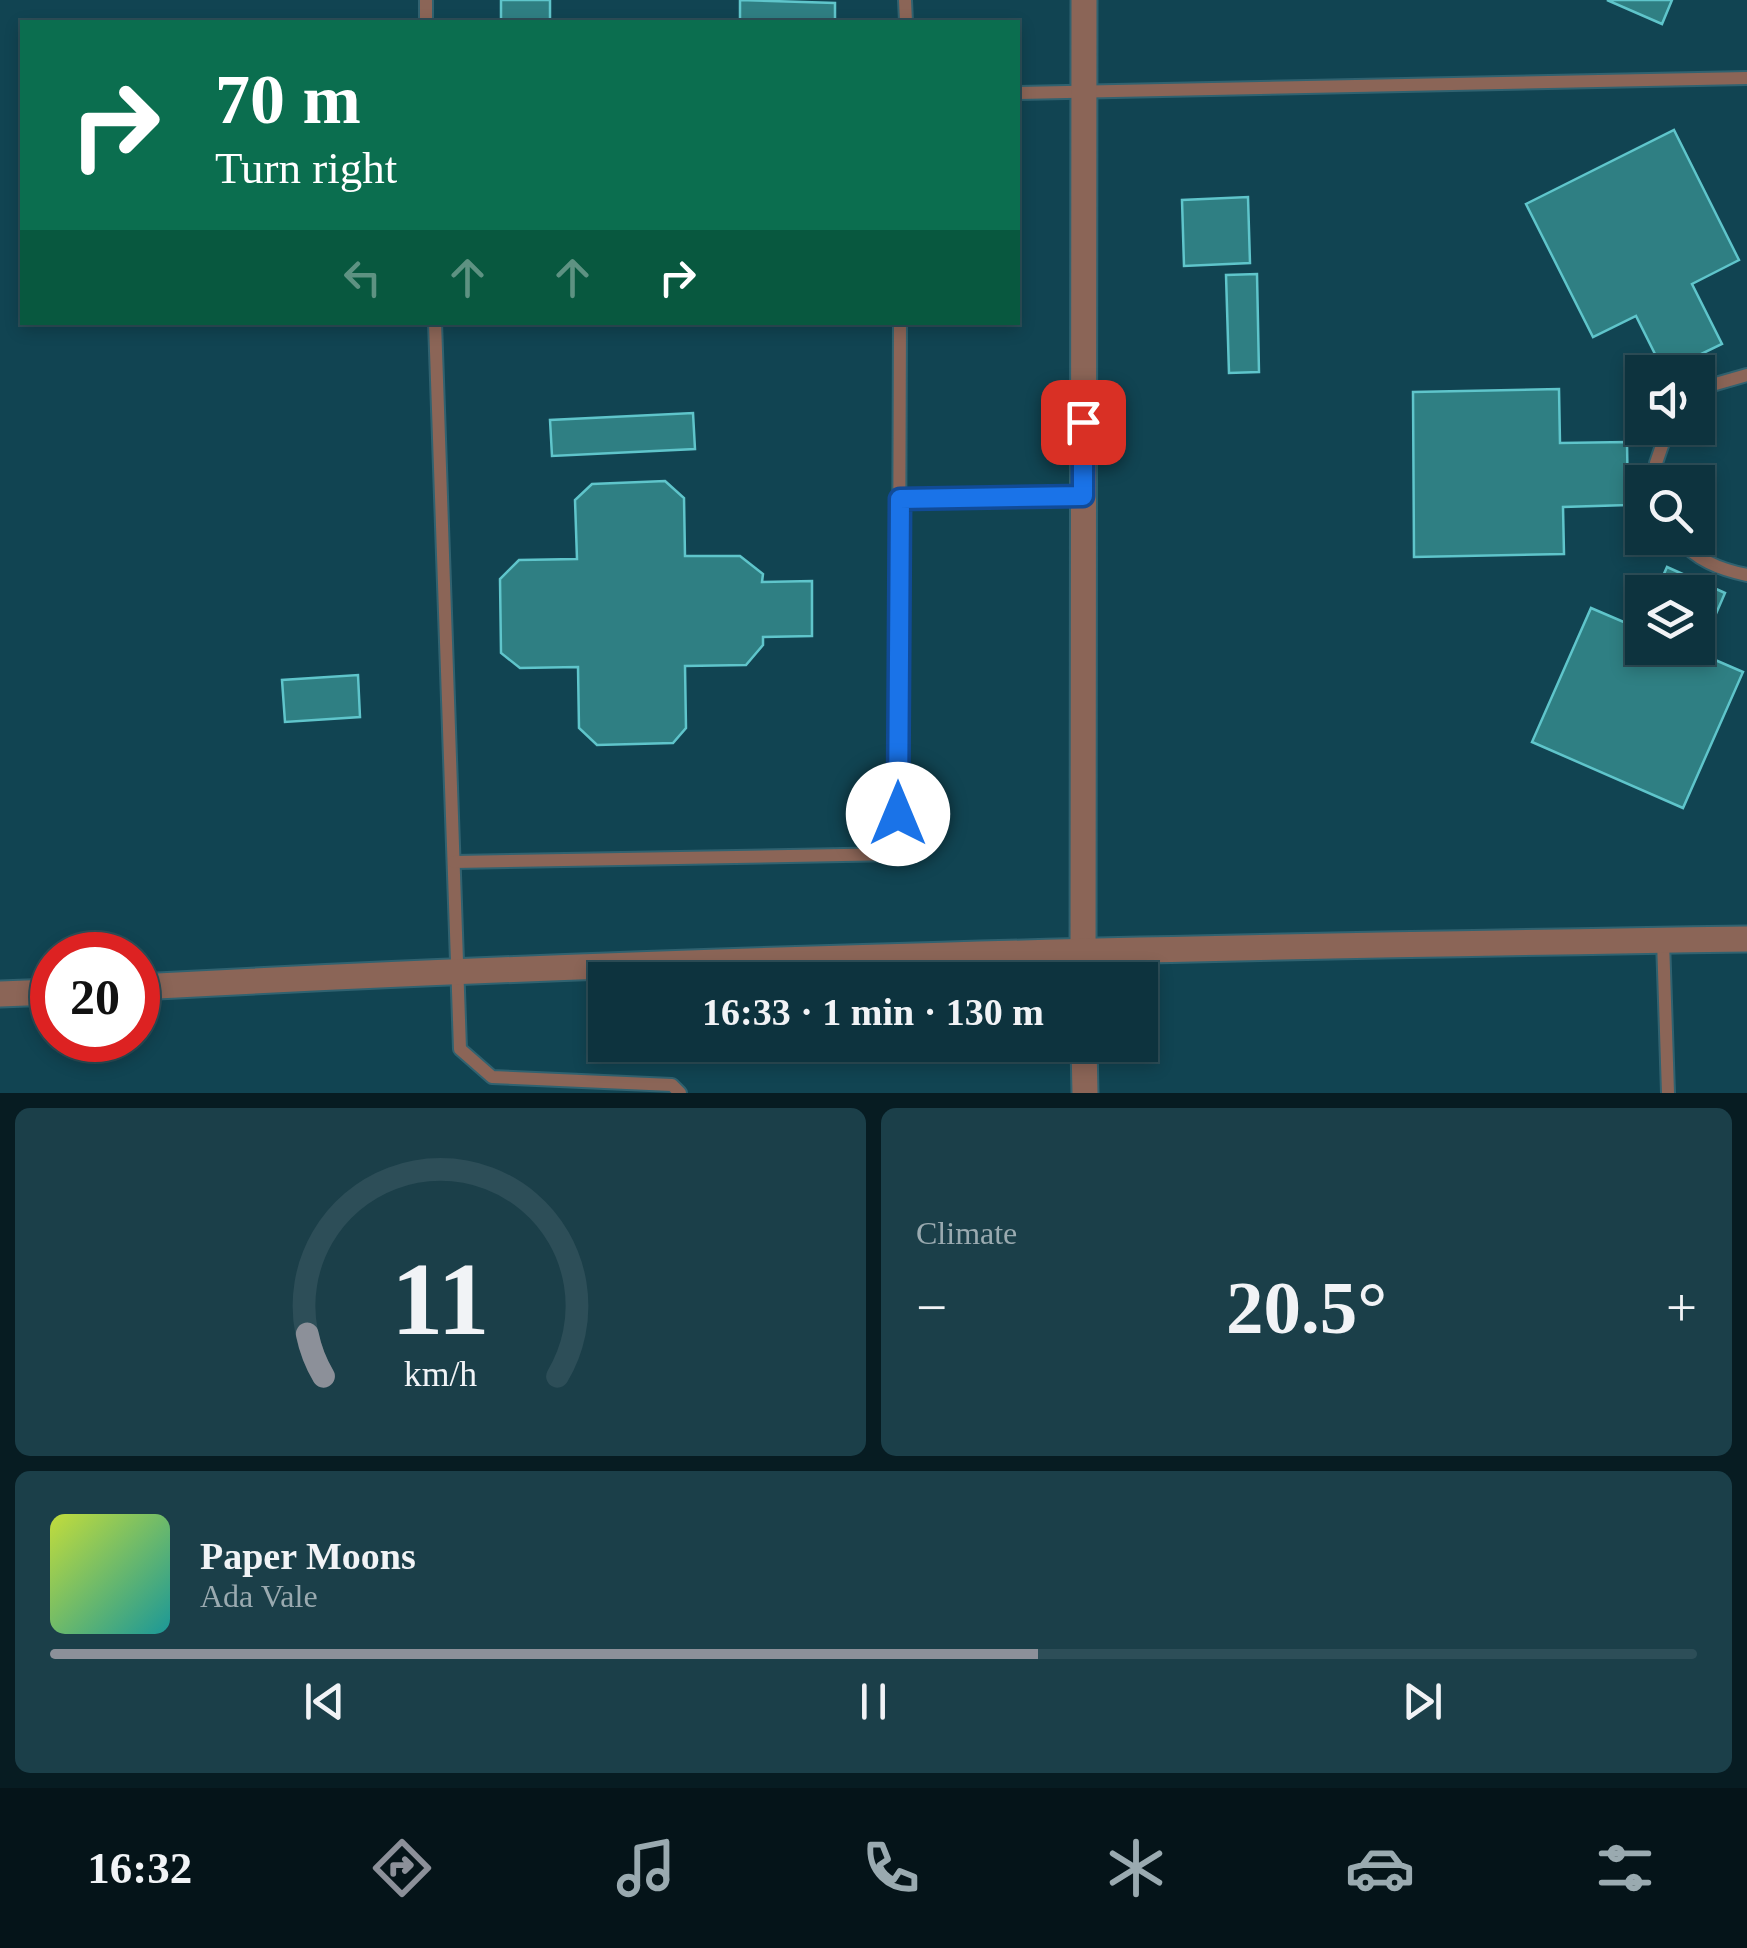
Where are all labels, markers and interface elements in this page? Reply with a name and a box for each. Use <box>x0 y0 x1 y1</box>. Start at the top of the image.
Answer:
icon: right <box>50 60 180 190</box>
text: 70 m <box>215 61 361 138</box>
text: Turn right <box>215 143 397 193</box>
icon: left <box>335 250 390 305</box>
icon: ahead <box>440 250 495 305</box>
icon: ahead <box>545 250 600 305</box>
icon: right <box>650 250 705 305</box>
map controls <box>1625 355 1715 665</box>
button: sound <box>1625 355 1715 445</box>
pin <box>1041 380 1126 465</box>
icon: arrive <box>1056 395 1111 450</box>
button: search <box>1625 465 1715 555</box>
button: layers <box>1625 575 1715 665</box>
position arrow <box>846 762 950 866</box>
speed limit sign: 20 <box>30 932 160 1062</box>
text: 16:33 · 1 min · 130 m <box>702 991 1044 1033</box>
text: Climate <box>916 1215 1017 1251</box>
text: 11 <box>391 1241 490 1356</box>
text: 20.5° <box>1226 1266 1387 1349</box>
text: − <box>916 1277 947 1338</box>
text: + <box>1666 1277 1697 1338</box>
text: km/h <box>404 1354 477 1394</box>
text: Paper Moons <box>200 1535 416 1577</box>
text: Ada Vale <box>200 1578 318 1614</box>
icon: previous <box>297 1674 352 1729</box>
icon: pause <box>846 1674 901 1729</box>
icon: next <box>1395 1674 1450 1729</box>
icon: directions <box>367 1833 437 1903</box>
icon: music <box>611 1833 681 1903</box>
icon: phone <box>856 1833 926 1903</box>
icon: climate <box>1101 1833 1171 1903</box>
icon: car <box>1345 1833 1415 1903</box>
icon: filters <box>1590 1833 1660 1903</box>
text: 16:32 <box>87 1843 192 1893</box>

